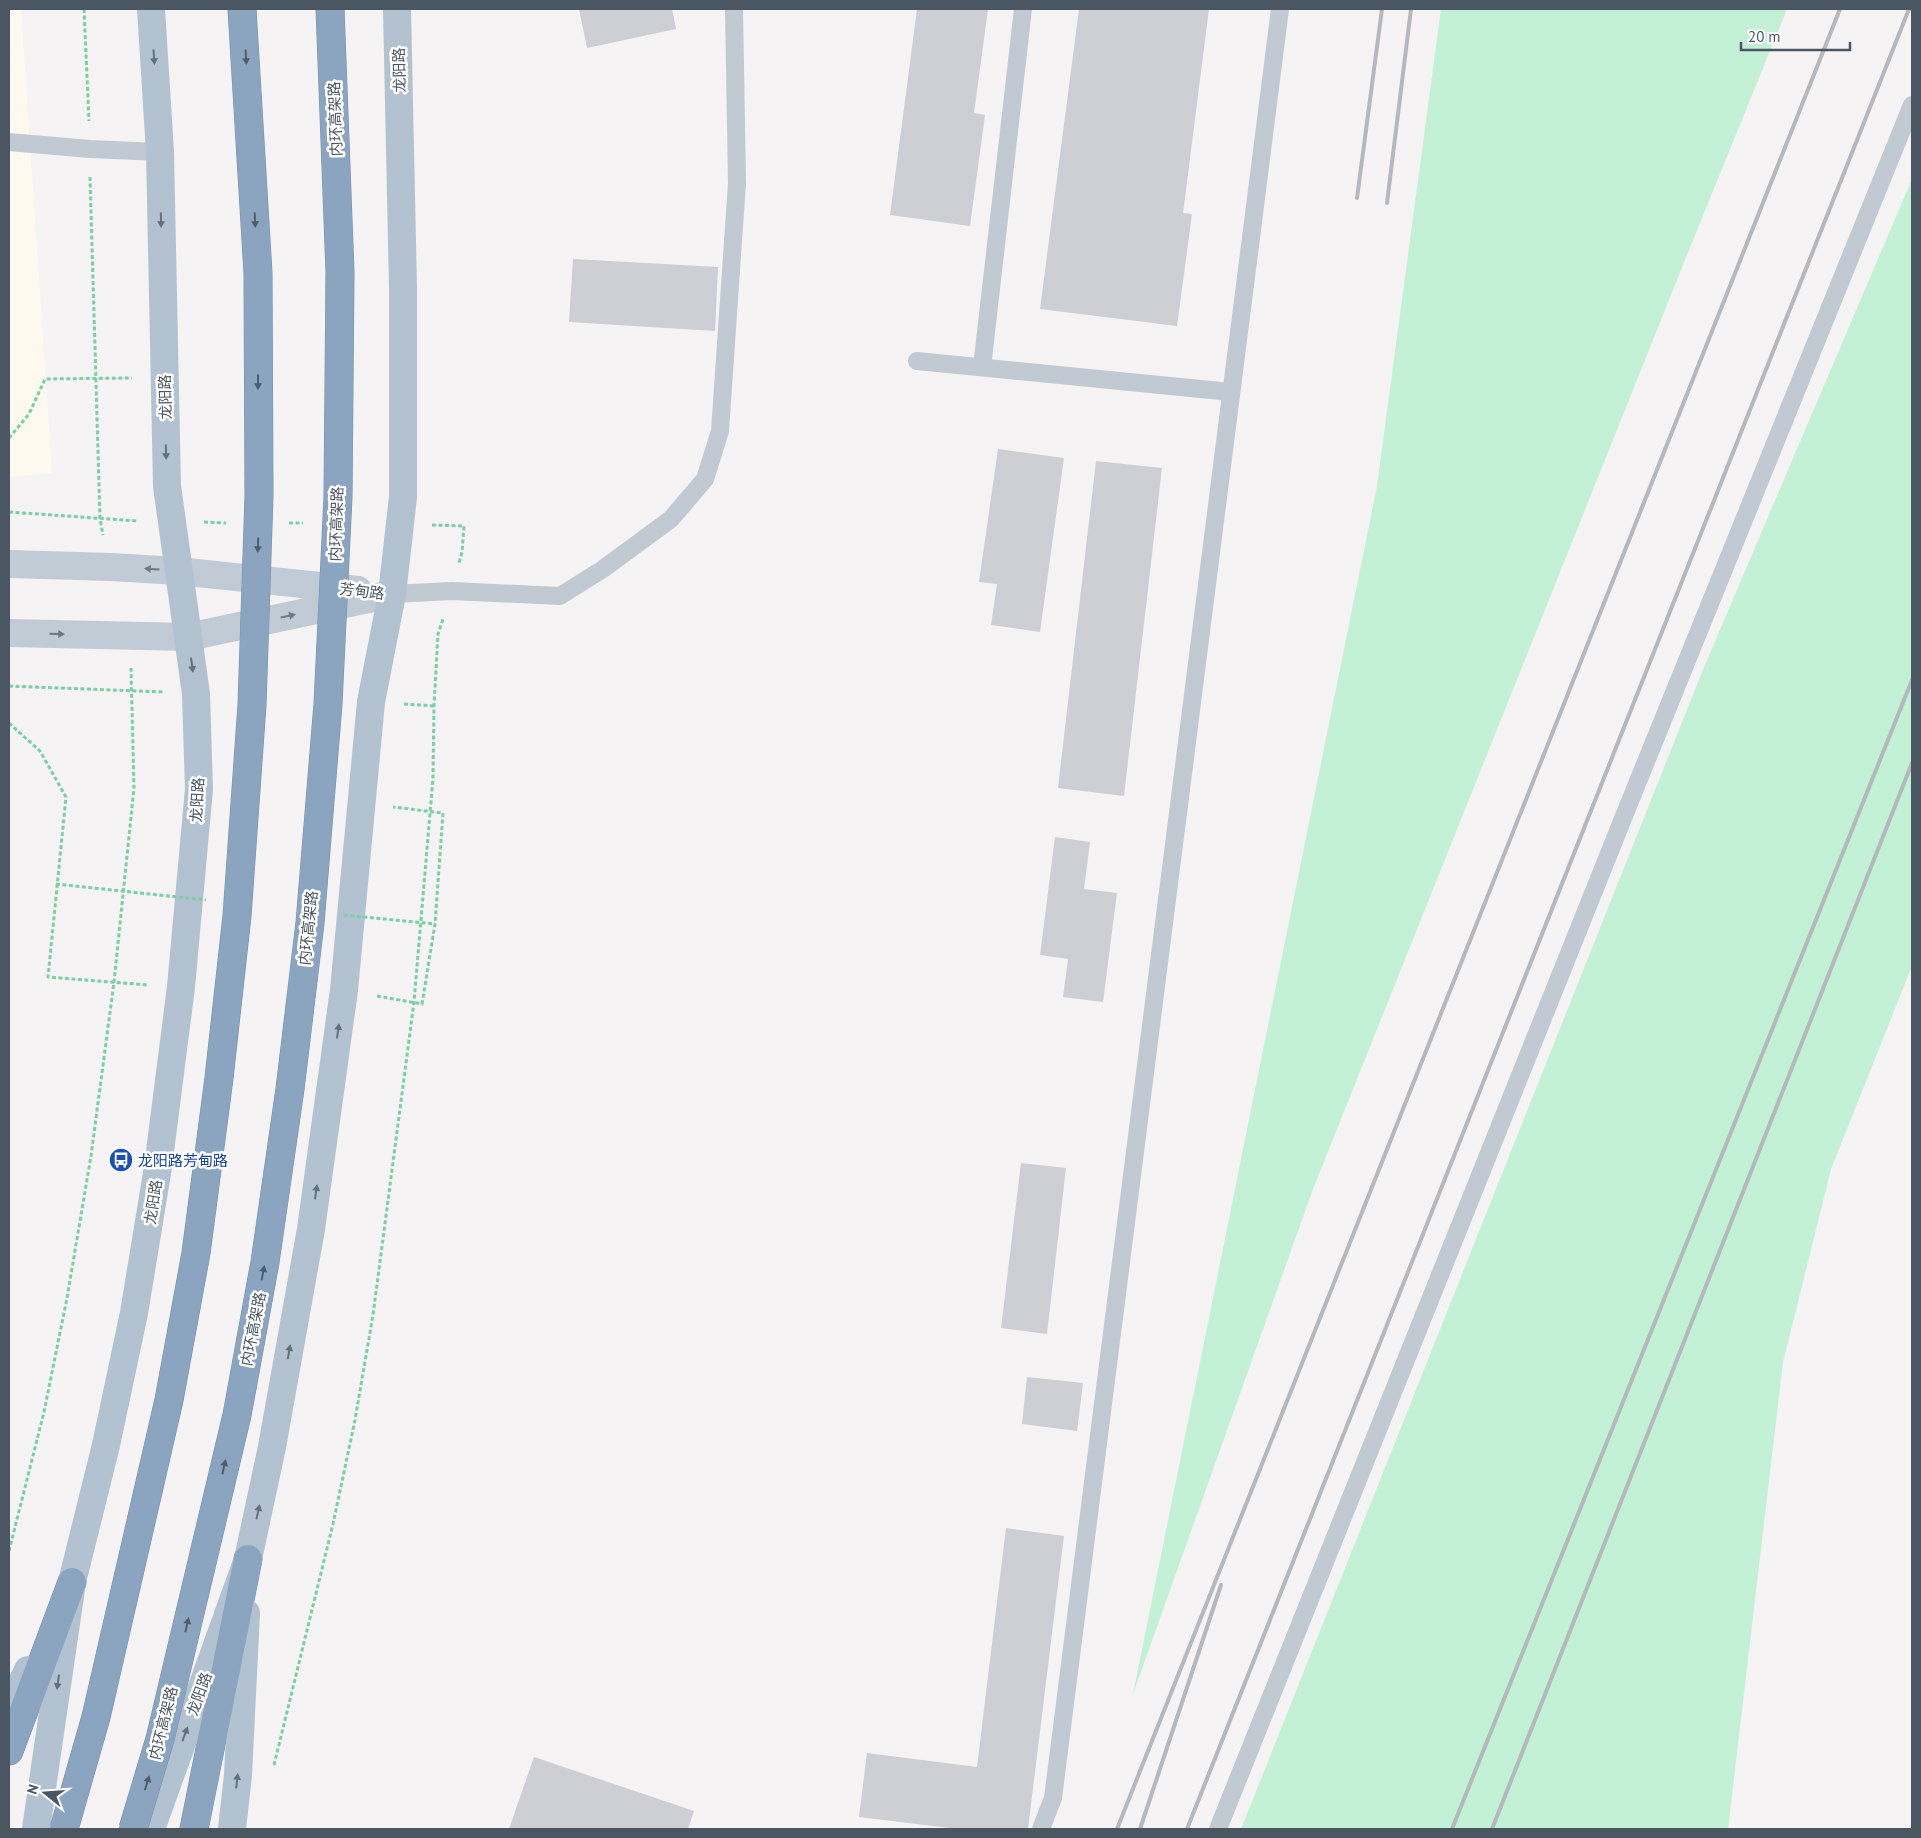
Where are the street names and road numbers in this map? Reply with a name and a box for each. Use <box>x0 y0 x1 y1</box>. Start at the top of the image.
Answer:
street label: 龙阳路 <box>389 47 409 93</box>
street label: 内环高架路 <box>324 81 346 157</box>
street label: 龙阳路 <box>155 374 175 420</box>
street label: 内环高架路 <box>325 486 347 562</box>
street label: 芳甸路 <box>339 579 385 603</box>
street label: 龙阳路 <box>186 777 208 823</box>
street label: 内环高架路 <box>295 890 321 966</box>
street label: 龙阳路 <box>140 1178 166 1226</box>
street label: 内环高架路 <box>237 1290 269 1368</box>
street label: 龙阳路 <box>182 1670 216 1718</box>
street label: 内环高架路 <box>145 1684 181 1762</box>

